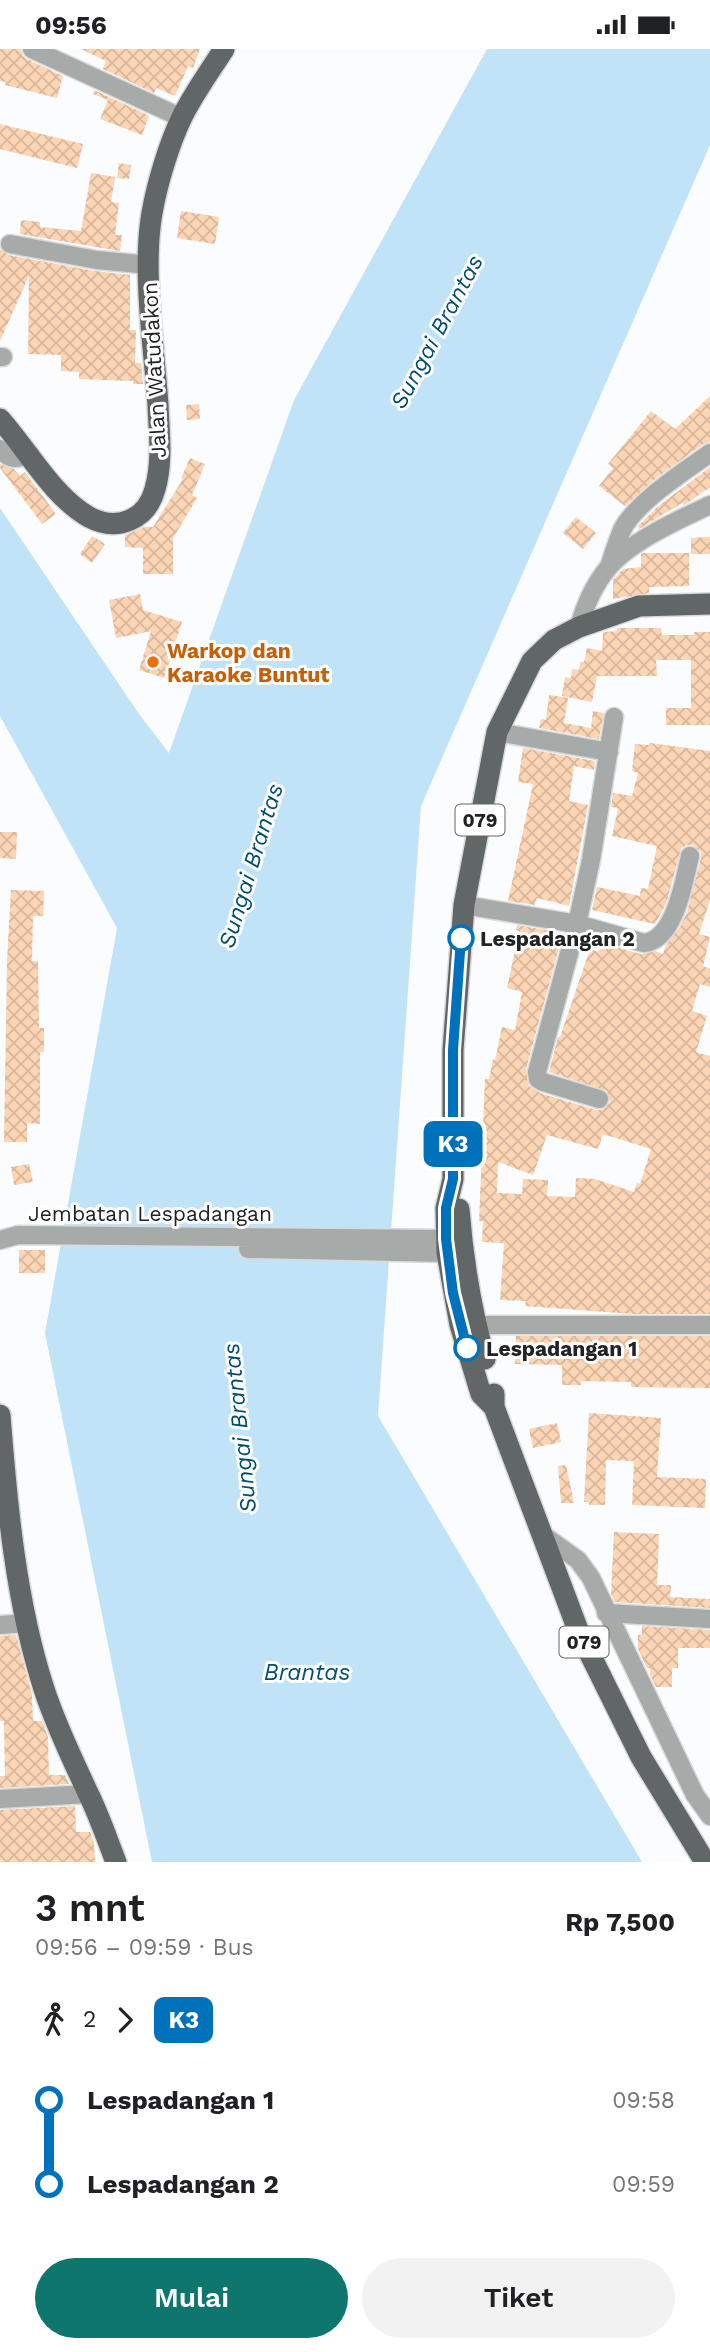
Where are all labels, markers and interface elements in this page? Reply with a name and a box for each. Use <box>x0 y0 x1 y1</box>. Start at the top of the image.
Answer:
text: 09:56 <box>35 10 107 40</box>
water label: Sungai Brantas <box>385 250 489 414</box>
street label: Jalan Watudakon <box>137 281 171 459</box>
place label: Warkop dan Karaoke Buntut <box>167 638 330 687</box>
marker: Warkop dan Karaoke Buntut <box>145 654 161 670</box>
water label: Sungai Brantas <box>213 780 289 951</box>
road number: 079 <box>456 805 504 835</box>
marker: Lespadangan 2 <box>448 925 474 951</box>
place label: Lespadangan 2 <box>480 926 635 951</box>
line badge: K3 <box>421 1121 484 1167</box>
text: K3 <box>438 1130 468 1158</box>
street label: Jembatan Lespadangan <box>28 1201 272 1226</box>
marker: Lespadangan 1 <box>454 1335 480 1361</box>
place label: Lespadangan 1 <box>486 1336 637 1361</box>
water label: Sungai Brantas <box>218 1342 262 1514</box>
road number: 079 <box>560 1627 608 1658</box>
water label: Brantas <box>264 1659 350 1686</box>
text: 3 mnt <box>35 1886 145 1930</box>
text: Rp 7,500 <box>565 1907 675 1937</box>
text: 09:56 – 09:59 · Bus <box>35 1934 254 1961</box>
icon: walk <box>35 2001 73 2039</box>
icon: forward <box>106 2001 144 2039</box>
text: 2 <box>83 2006 96 2033</box>
text: K3 <box>168 2006 199 2034</box>
text: Lespadangan 1 <box>87 2085 274 2115</box>
text: 09:58 <box>612 2087 675 2114</box>
text: Lespadangan 2 <box>87 2169 279 2199</box>
text: 09:59 <box>612 2171 675 2198</box>
button: Mulai <box>35 2258 348 2338</box>
button: Tiket <box>362 2258 675 2338</box>

